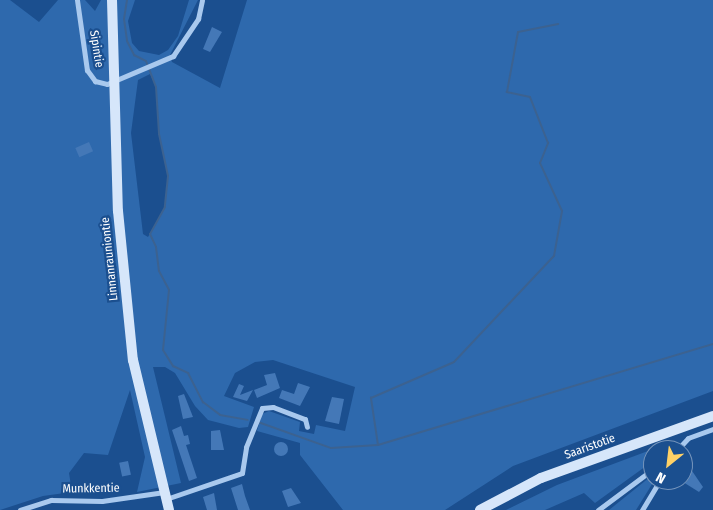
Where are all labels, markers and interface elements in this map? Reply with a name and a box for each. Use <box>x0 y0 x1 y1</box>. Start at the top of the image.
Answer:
street label: Sipintie <box>86 29 106 69</box>
street label: Linnanrauniontie <box>98 216 122 302</box>
street label: Saaristotie <box>563 431 617 463</box>
north arrow <box>643 440 693 490</box>
text: N <box>653 468 669 487</box>
street label: Munkkentie <box>62 481 120 497</box>

